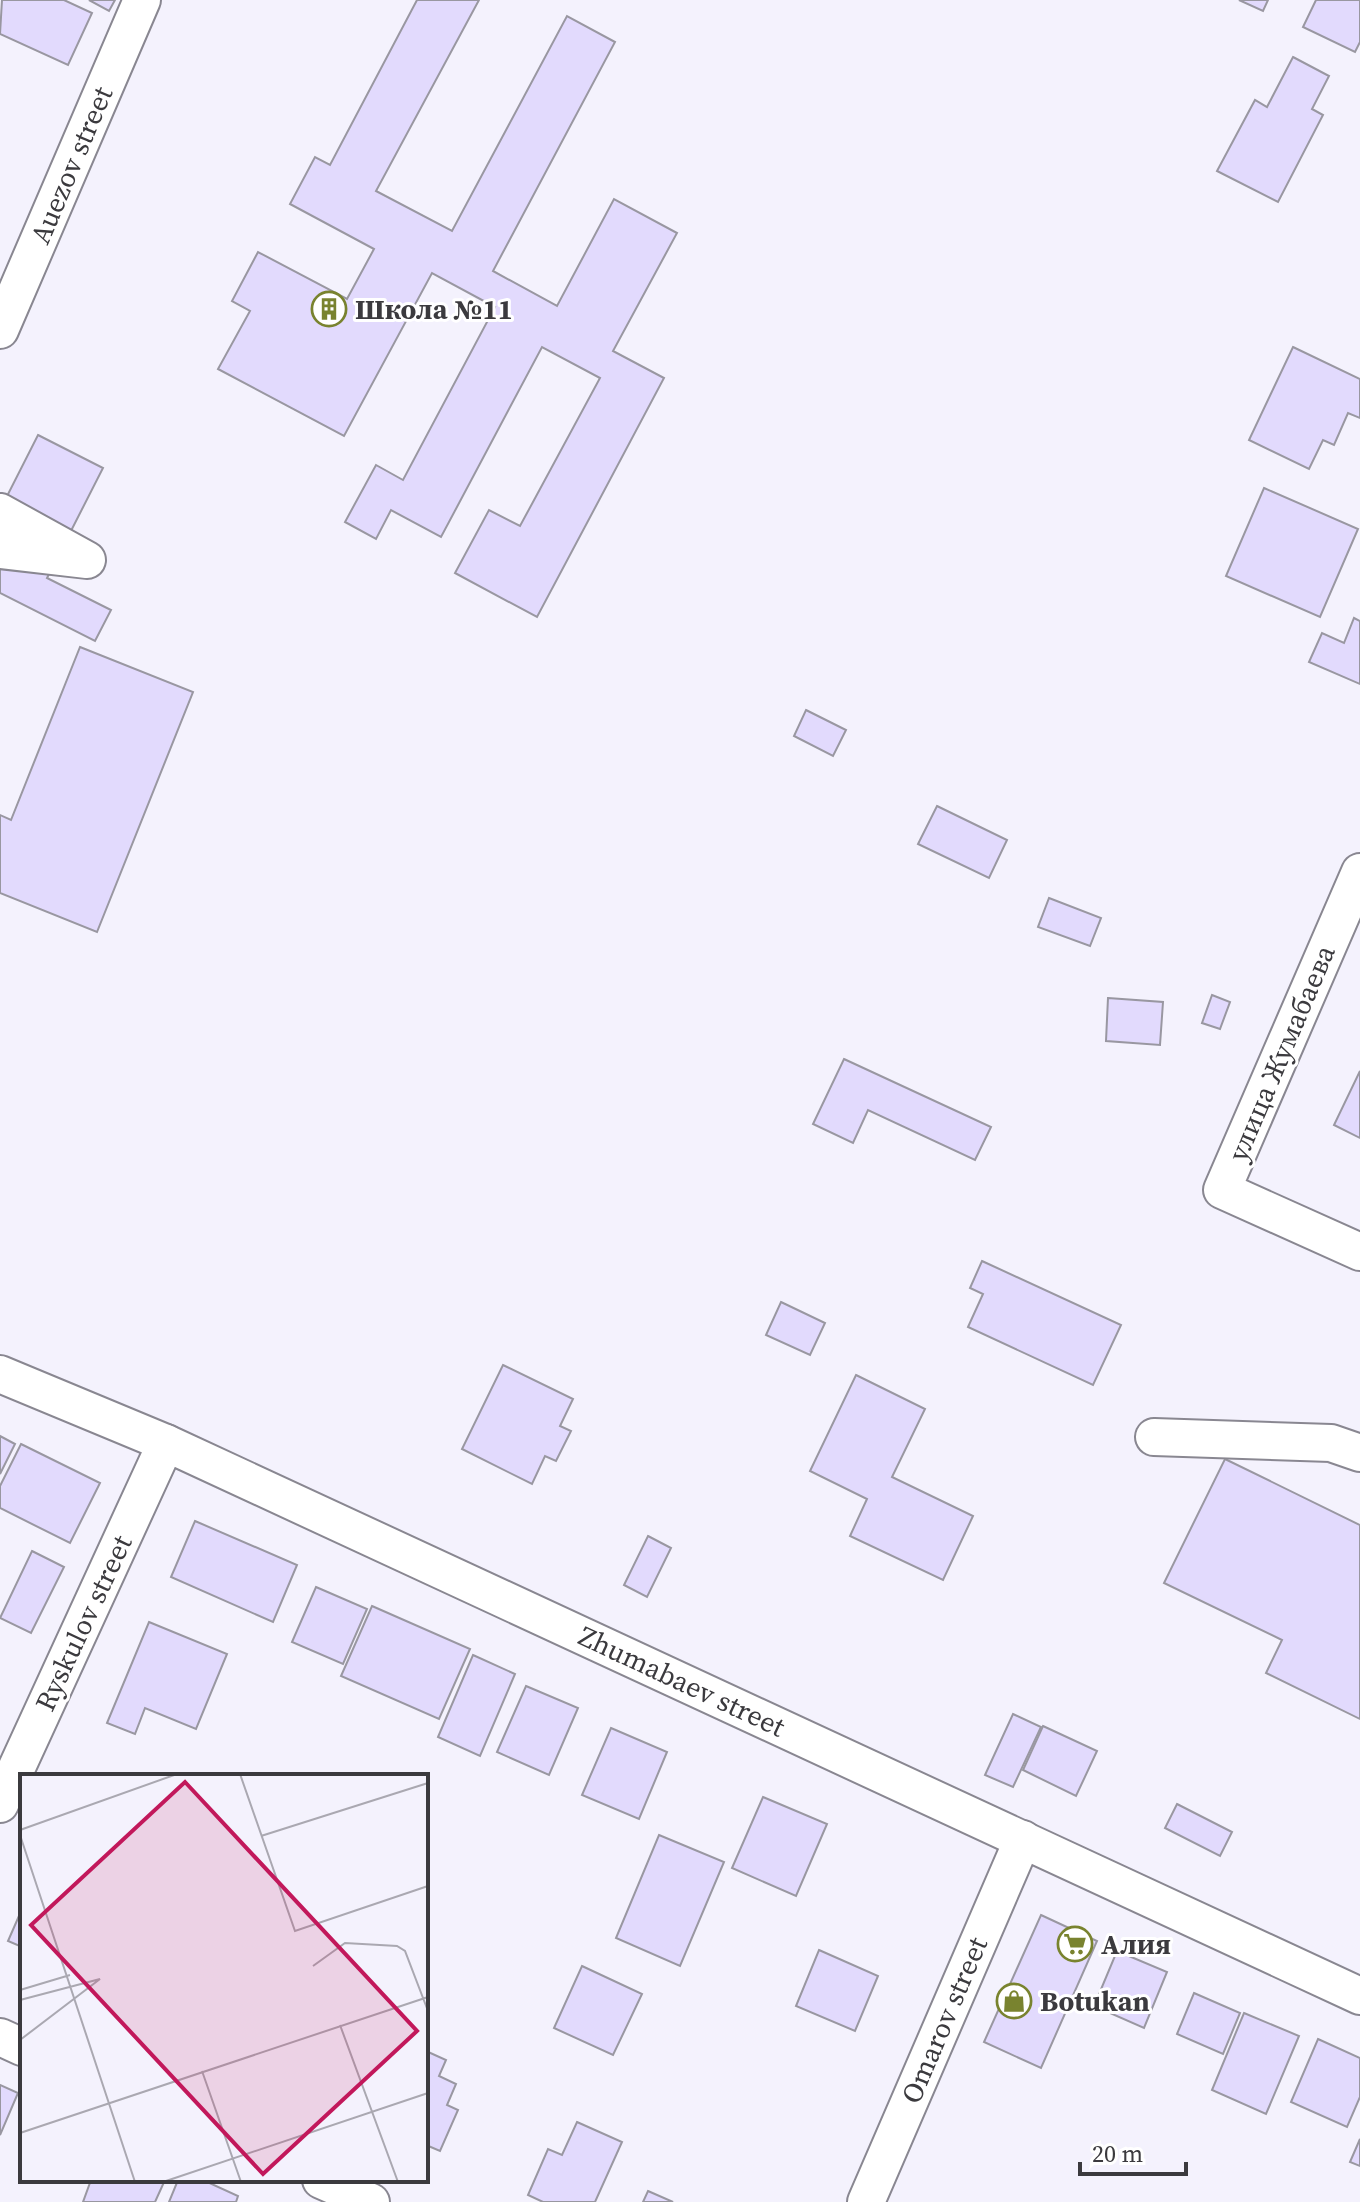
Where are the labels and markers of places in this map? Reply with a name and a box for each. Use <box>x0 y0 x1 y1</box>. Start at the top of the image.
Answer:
building icon: Школа №11 <box>310 290 348 328</box>
place label: Школа №11 <box>355 290 513 328</box>
supermarket icon: Алия <box>1056 1925 1094 1963</box>
place label: Алия <box>1101 1925 1171 1963</box>
shop icon: Botukan <box>995 1982 1033 2020</box>
place label: Botukan <box>1040 1982 1150 2020</box>

